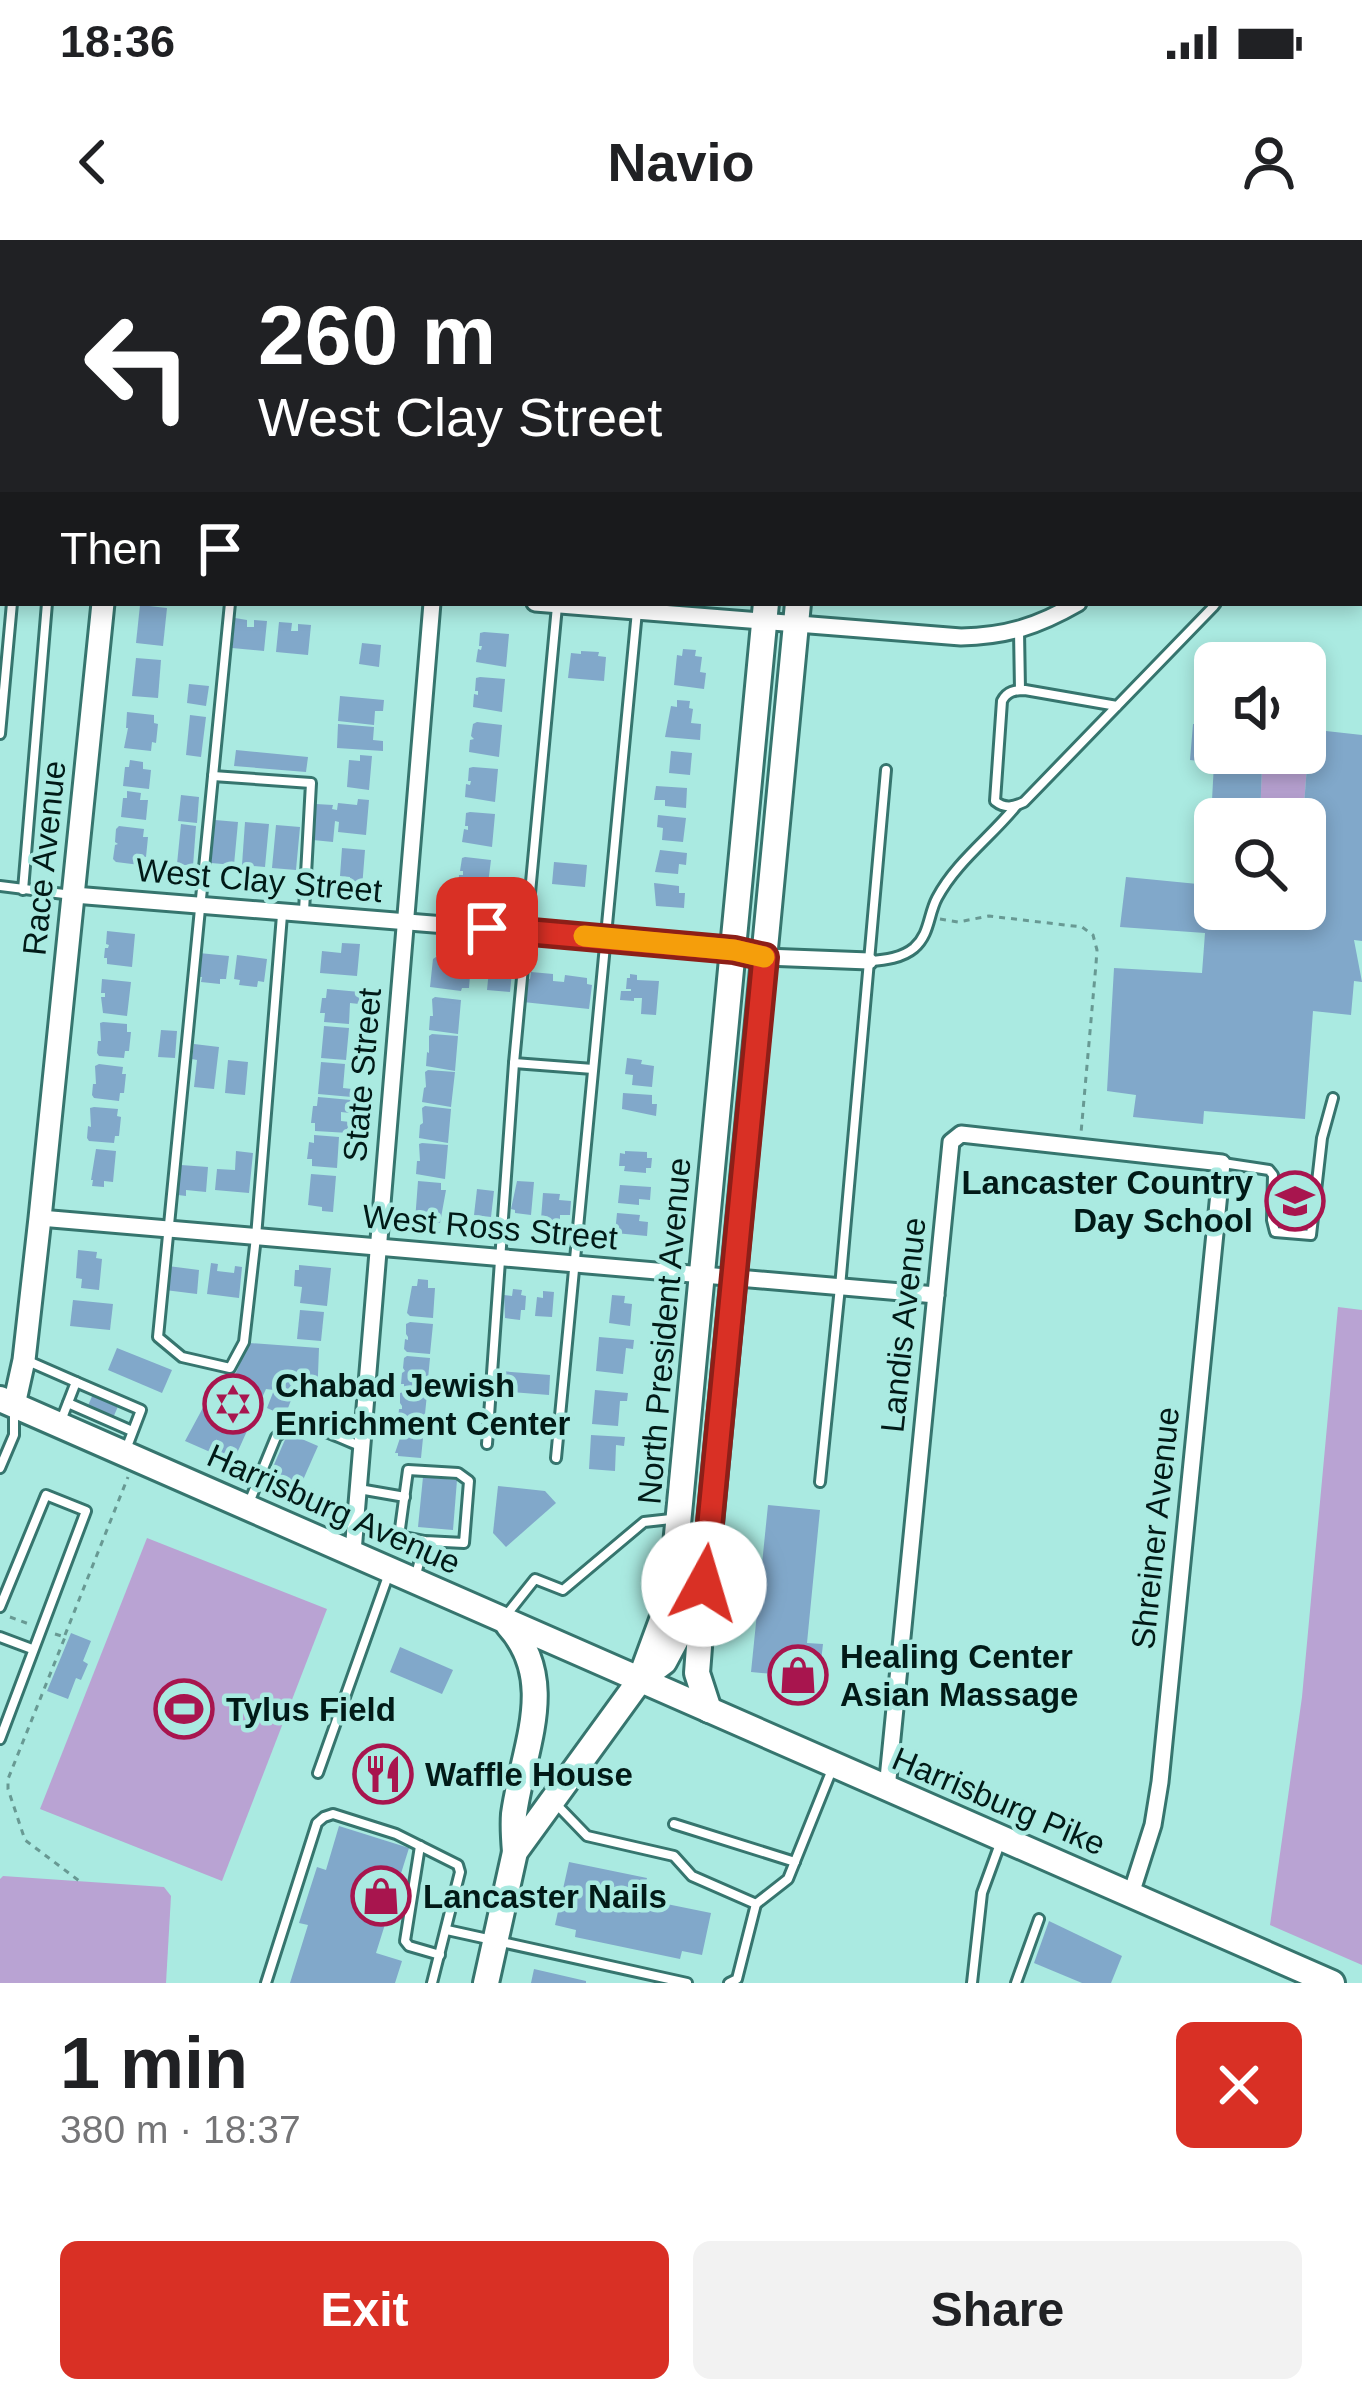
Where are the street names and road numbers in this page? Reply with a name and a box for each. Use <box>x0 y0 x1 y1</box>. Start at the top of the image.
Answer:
street label: Race Avenue <box>15 759 73 957</box>
street label: West Clay Street <box>134 851 384 909</box>
street label: State Street <box>336 987 388 1163</box>
street label: North President Avenue <box>630 1156 698 1506</box>
street label: West Ross Street <box>361 1197 619 1257</box>
street label: Landis Avenue <box>873 1216 933 1434</box>
street label: Shreiner Avenue <box>1124 1405 1186 1651</box>
street label: Harrisburg Avenue <box>202 1437 466 1581</box>
street label: Harrisburg Pike <box>887 1740 1111 1862</box>

